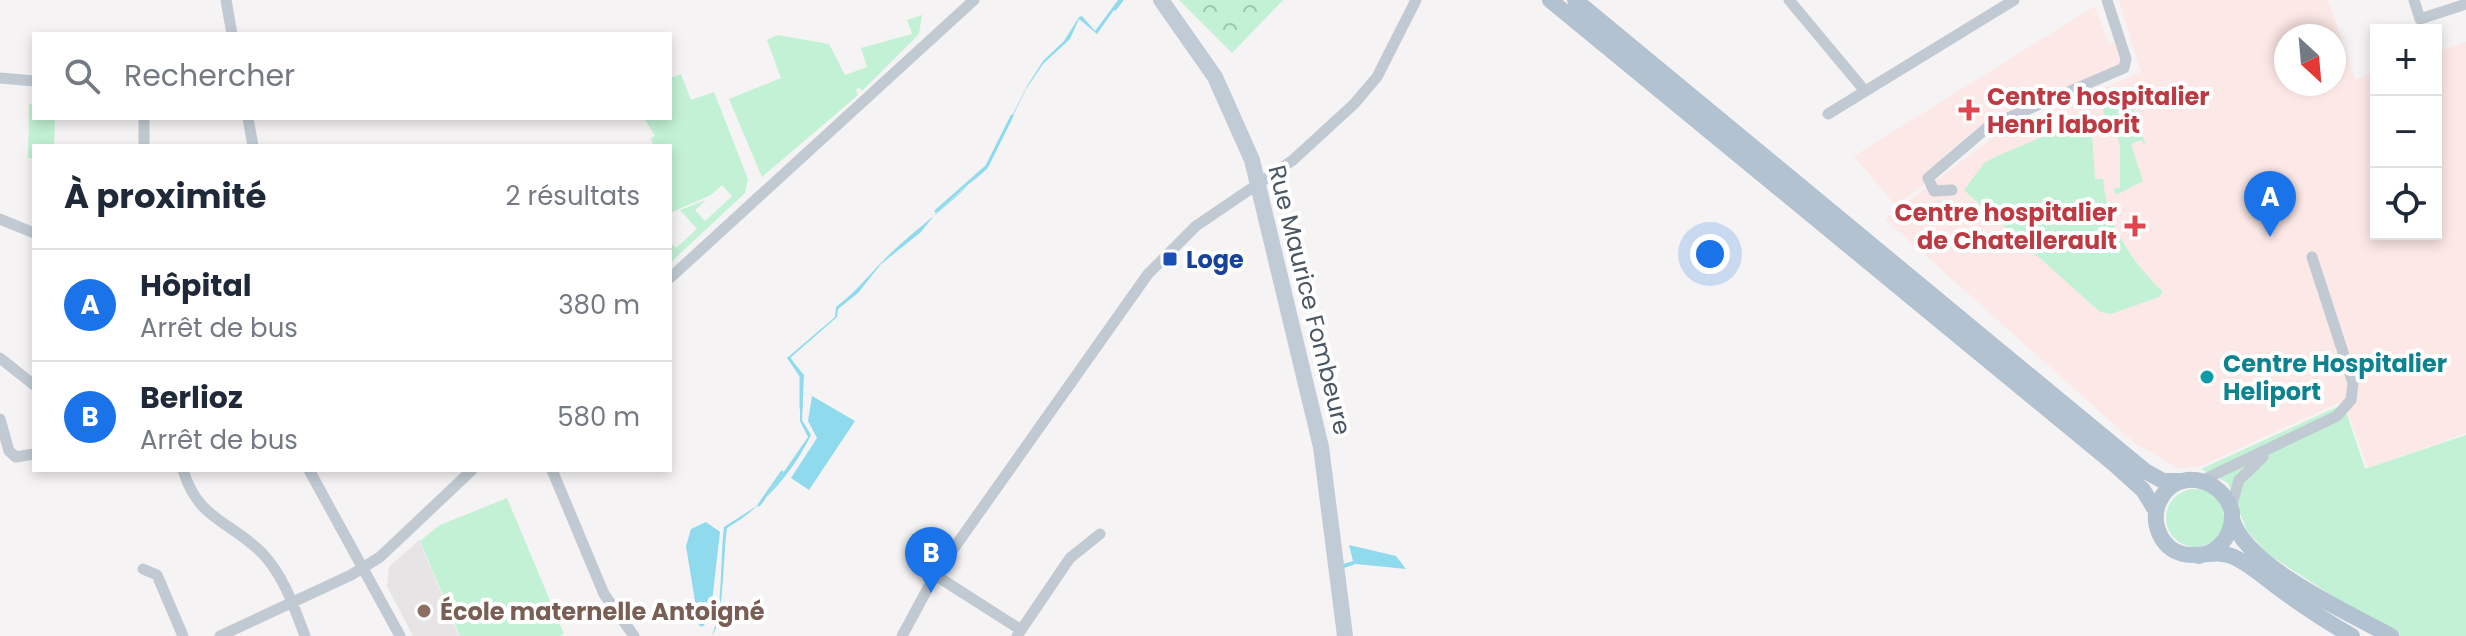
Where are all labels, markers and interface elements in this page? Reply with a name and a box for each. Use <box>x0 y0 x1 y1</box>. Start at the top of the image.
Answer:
north arrow <box>2274 24 2346 96</box>
map controls <box>2370 24 2442 240</box>
button: + <box>2370 24 2442 96</box>
search box <box>32 32 672 120</box>
icon: search <box>60 54 104 98</box>
text: Rechercher <box>124 54 295 97</box>
place label: Centre hospitalier Henri laborit <box>1987 80 2210 141</box>
button: − <box>2370 96 2442 168</box>
marker: Centre hospitalier Henri laborit <box>1958 99 1980 121</box>
street label: Rue Maurice Fombeure <box>1261 162 1359 438</box>
button: locate <box>2370 168 2442 240</box>
pin: A <box>2244 171 2296 237</box>
text: À proximité <box>64 172 266 220</box>
text: 2 résultats <box>506 178 640 214</box>
place label: Centre hospitalier de Chatellerault <box>1894 196 2117 257</box>
marker: Centre hospitalier de Chatellerault <box>2124 215 2146 237</box>
your location <box>1690 234 1730 274</box>
place label: Loge <box>1186 243 1244 276</box>
marker: Loge <box>1161 250 1179 268</box>
text: Hôpital <box>140 264 252 307</box>
text: A <box>80 287 100 323</box>
text: 380 m <box>558 287 640 323</box>
text: Arrêt de bus <box>140 310 298 346</box>
place label: Centre Hospitalier Heliport <box>2223 347 2447 408</box>
marker: Centre Hospitalier Heliport <box>2198 368 2216 386</box>
text: Berlioz <box>140 376 243 419</box>
text: B <box>81 399 99 435</box>
text: 580 m <box>557 399 640 435</box>
text: Arrêt de bus <box>140 422 298 458</box>
pin: B <box>905 527 957 593</box>
place label: École maternelle Antoigné <box>440 595 765 628</box>
marker: École maternelle Antoigné <box>415 602 433 620</box>

